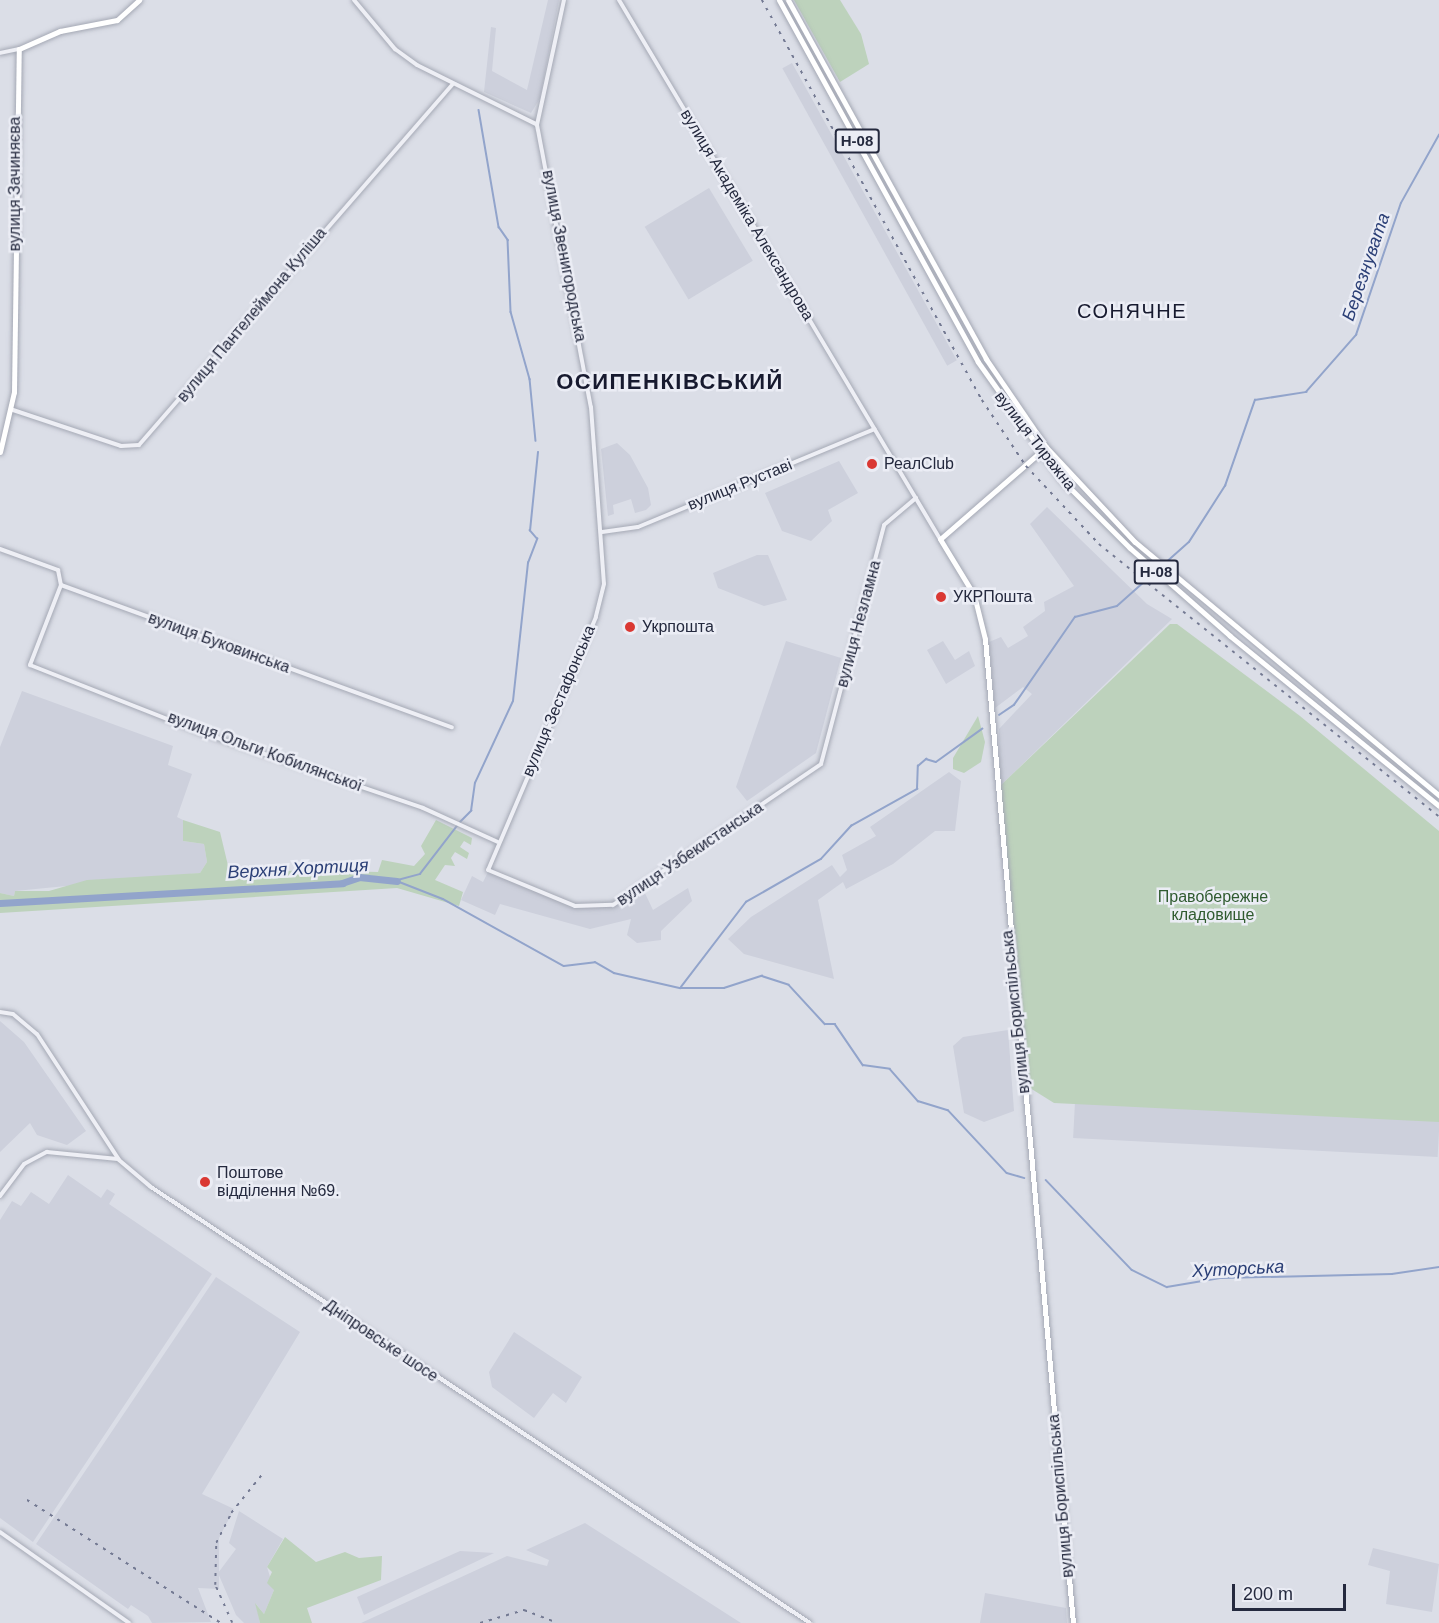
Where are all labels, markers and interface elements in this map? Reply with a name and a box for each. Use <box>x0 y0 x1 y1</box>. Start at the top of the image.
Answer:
street label: вулиця Академіка Александрова <box>676 106 818 324</box>
street label: вулиця Зачиняєва <box>5 117 25 251</box>
road number: Н-08 <box>834 129 880 153</box>
street label: вулиця Звенигородська <box>538 168 590 344</box>
water label: Березнувата <box>1337 210 1395 324</box>
street label: вулиця Пантелеймона Куліша <box>173 224 331 406</box>
district label: СОНЯЧНЕ <box>1077 299 1187 323</box>
district label: ОСИПЕНКІВСЬКИЙ <box>556 369 784 395</box>
street label: вулиця Тиражна <box>990 388 1080 494</box>
place label: РеалClub <box>884 454 954 474</box>
street label: вулиця Руставі <box>685 455 795 515</box>
marker: РеалClub <box>865 457 879 471</box>
street label: вулиця Незламна <box>833 558 885 690</box>
road number: Н-08 <box>1134 560 1178 584</box>
place label: УКРПошта <box>953 587 1032 607</box>
marker: УКРПошта <box>934 590 948 604</box>
street label: вулиця Буковинська <box>146 608 292 678</box>
place label: Укрпошта <box>642 617 714 637</box>
marker: Укрпошта <box>623 620 637 634</box>
street label: вулиця Зестафонська <box>518 622 600 780</box>
street label: вулиця Ольги Кобилянської <box>165 708 365 796</box>
street label: вулиця Узбекистанська <box>613 798 767 910</box>
water label: Верхня Хортиця <box>227 855 369 883</box>
park label: Правобережне кладовище <box>1158 887 1268 925</box>
street label: вулиця Бориспільська <box>998 929 1034 1095</box>
place label: Поштове відділення №69. <box>217 1163 340 1201</box>
marker: Поштове відділення №69. <box>198 1175 212 1189</box>
water label: Хуторська <box>1191 1256 1285 1282</box>
street label: Дніпровське шосе <box>320 1296 442 1386</box>
street label: вулиця Бориспільська <box>1044 1413 1078 1579</box>
scale bar <box>1235 1572 1349 1610</box>
text: 200 m <box>1243 1584 1293 1604</box>

